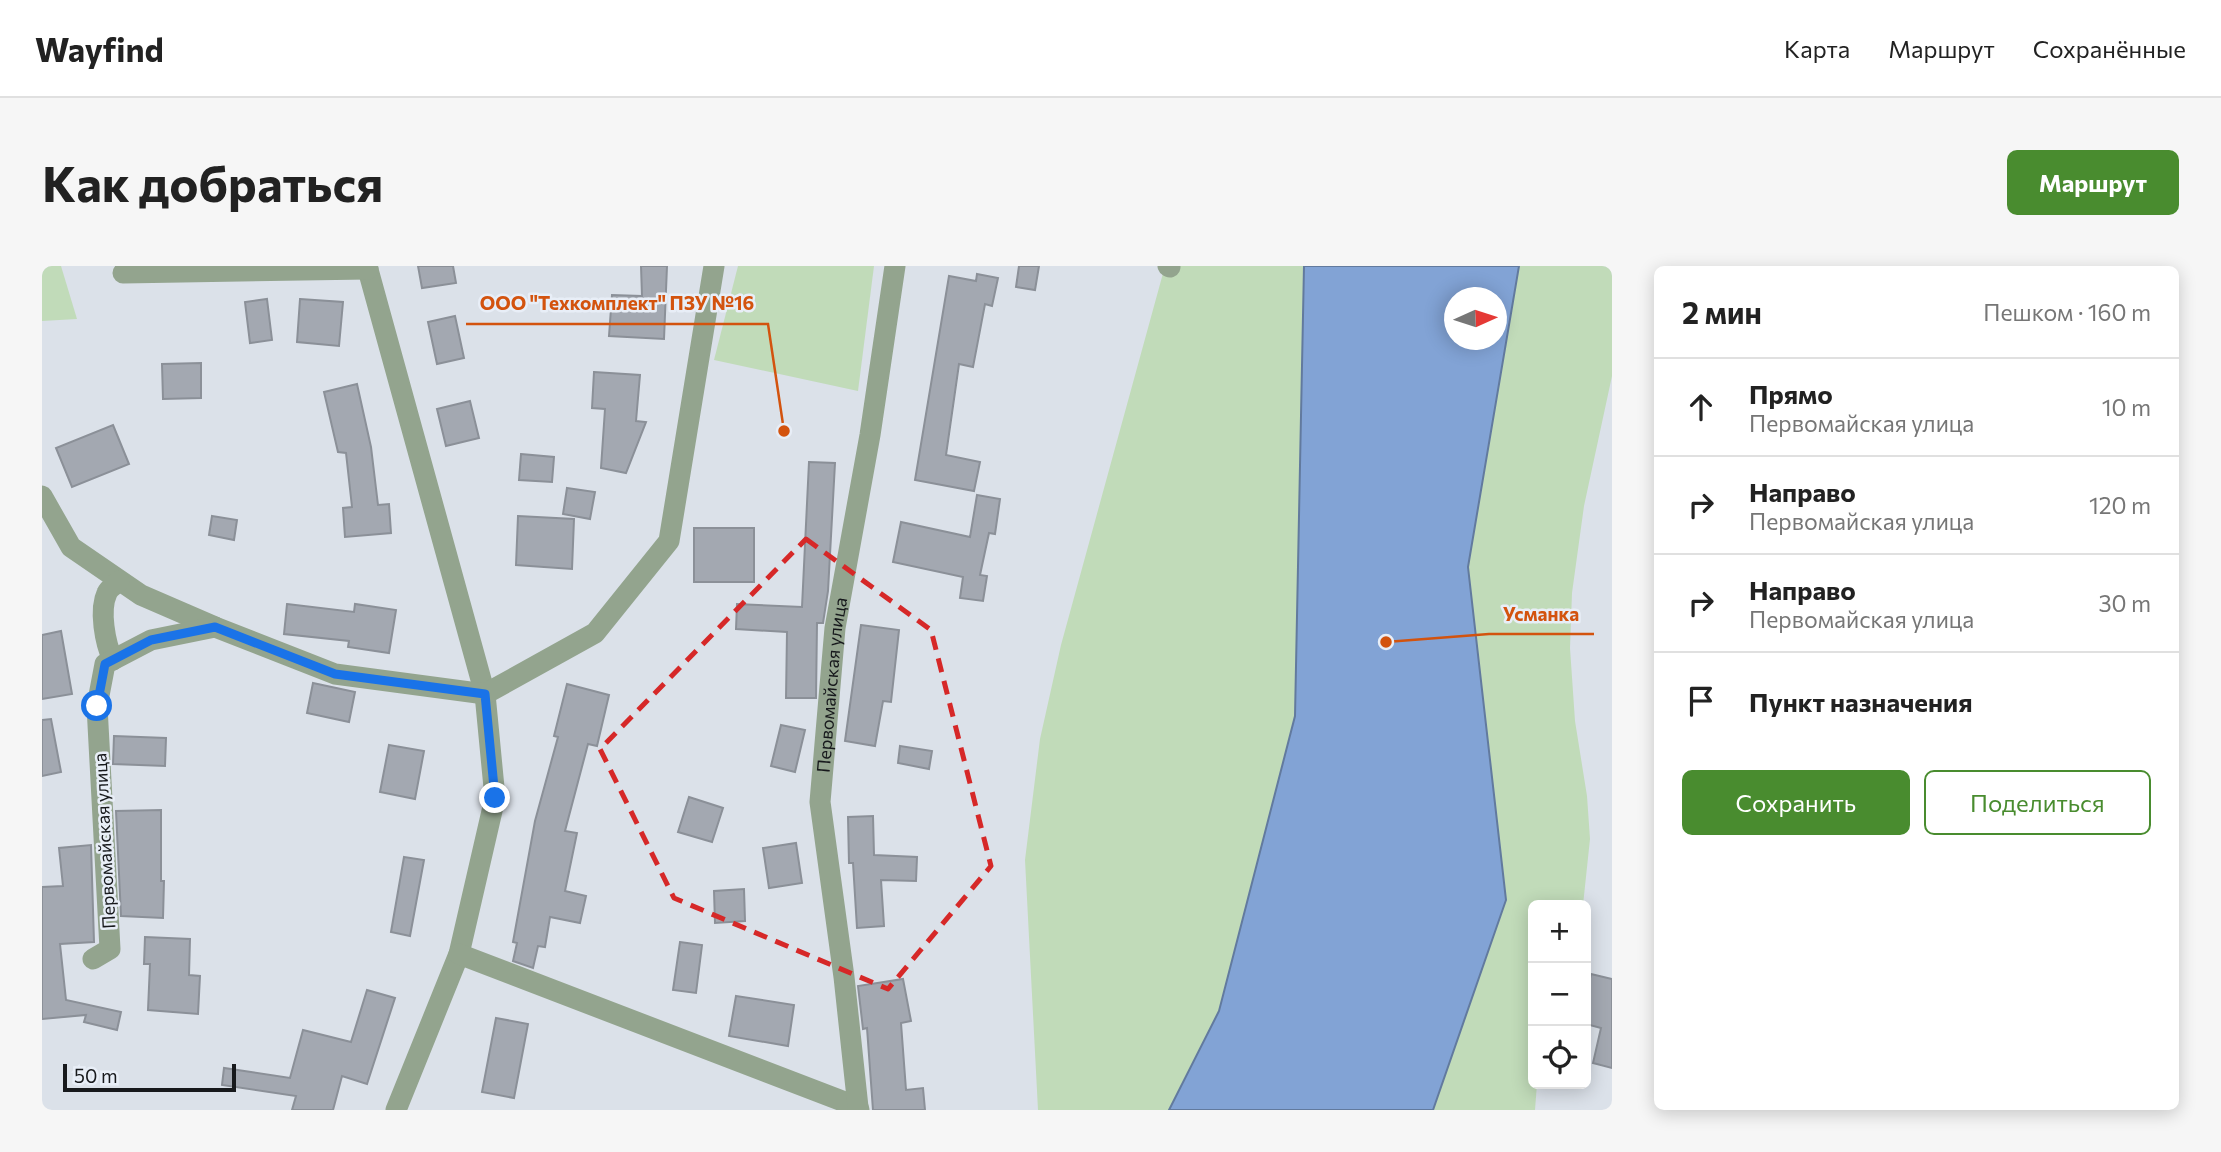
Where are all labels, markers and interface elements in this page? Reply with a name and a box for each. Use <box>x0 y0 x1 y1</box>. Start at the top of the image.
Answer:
text: Wayfind <box>35 28 164 69</box>
text: Карта <box>1784 34 1850 63</box>
text: Маршрут <box>1888 34 1995 63</box>
text: Сохранённые <box>2033 34 2186 63</box>
button: Маршрут <box>2007 150 2179 215</box>
text: Как добраться <box>42 152 383 212</box>
callout: ООО "Техкомплект" ПЗУ №16 <box>466 284 768 324</box>
north arrow <box>1444 287 1507 350</box>
text: ООО "Техкомплект" ПЗУ №16 <box>480 291 754 314</box>
text: 2 мин <box>1682 293 1762 330</box>
text: Пешком · 160 m <box>1983 298 2151 326</box>
text: Прямо <box>1749 378 1833 409</box>
icon: ahead <box>1682 388 1720 426</box>
text: 10 m <box>2102 393 2151 421</box>
text: Первомайская улица <box>1749 409 1974 437</box>
text: Направо <box>1749 476 1856 507</box>
icon: right <box>1682 486 1720 524</box>
text: 120 m <box>2089 491 2151 519</box>
text: Первомайская улица <box>1749 507 1974 535</box>
text: Направо <box>1749 574 1856 605</box>
icon: right <box>1682 584 1720 622</box>
text: 30 m <box>2098 589 2151 617</box>
callout: Усманка <box>1489 594 1594 634</box>
street label: Первомайская улица <box>812 595 851 774</box>
text: Усманка <box>1503 602 1579 625</box>
text: Первомайская улица <box>1749 605 1974 633</box>
icon: arrive <box>1682 682 1720 720</box>
text: Пункт назначения <box>1749 686 1973 717</box>
route start <box>81 690 112 721</box>
street label: Первомайская улица <box>88 752 120 930</box>
button: Сохранить <box>1682 770 1910 835</box>
button: Поделиться <box>1924 770 2151 835</box>
route end <box>479 782 510 813</box>
map controls <box>1528 900 1591 1089</box>
button: + <box>1528 900 1591 963</box>
button: − <box>1528 963 1591 1026</box>
button: locate <box>1528 1026 1591 1089</box>
scale bar <box>63 1061 236 1093</box>
text: 50 m <box>74 1064 118 1087</box>

